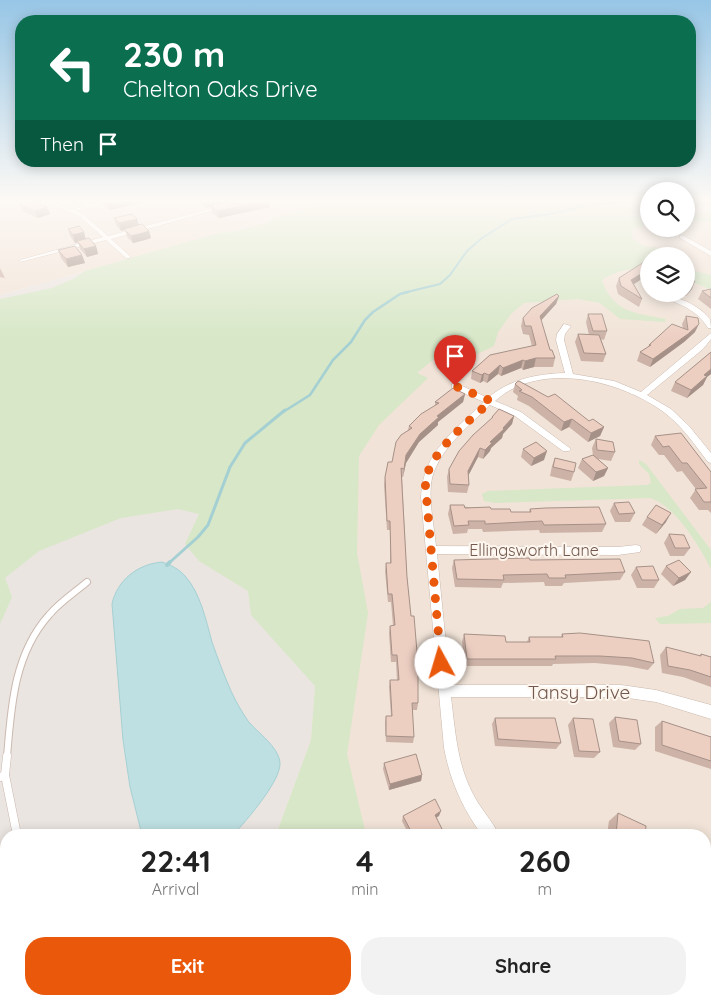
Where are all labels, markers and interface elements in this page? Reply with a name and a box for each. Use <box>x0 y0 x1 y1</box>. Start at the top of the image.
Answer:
text: 230 m <box>123 32 225 76</box>
icon: left <box>40 35 105 100</box>
text: Chelton Oaks Drive <box>123 75 318 103</box>
icon: arrive <box>94 130 122 158</box>
text: Then <box>40 132 84 156</box>
map controls <box>640 182 695 302</box>
button: search <box>640 182 695 237</box>
button: layers <box>640 247 695 302</box>
pin <box>434 335 476 386</box>
icon: arrive <box>441 342 469 370</box>
street label: Ellingsworth Lane <box>469 540 599 560</box>
position arrow <box>414 636 466 688</box>
street label: Tansy Drive <box>528 680 630 704</box>
text: 22:41 <box>140 842 211 880</box>
text: 4 <box>356 842 374 880</box>
text: 260 <box>519 842 571 880</box>
text: Arrival <box>152 879 200 899</box>
text: min <box>351 879 378 899</box>
text: m <box>537 879 552 899</box>
button: Exit <box>25 937 351 995</box>
button: Share <box>361 937 686 995</box>

